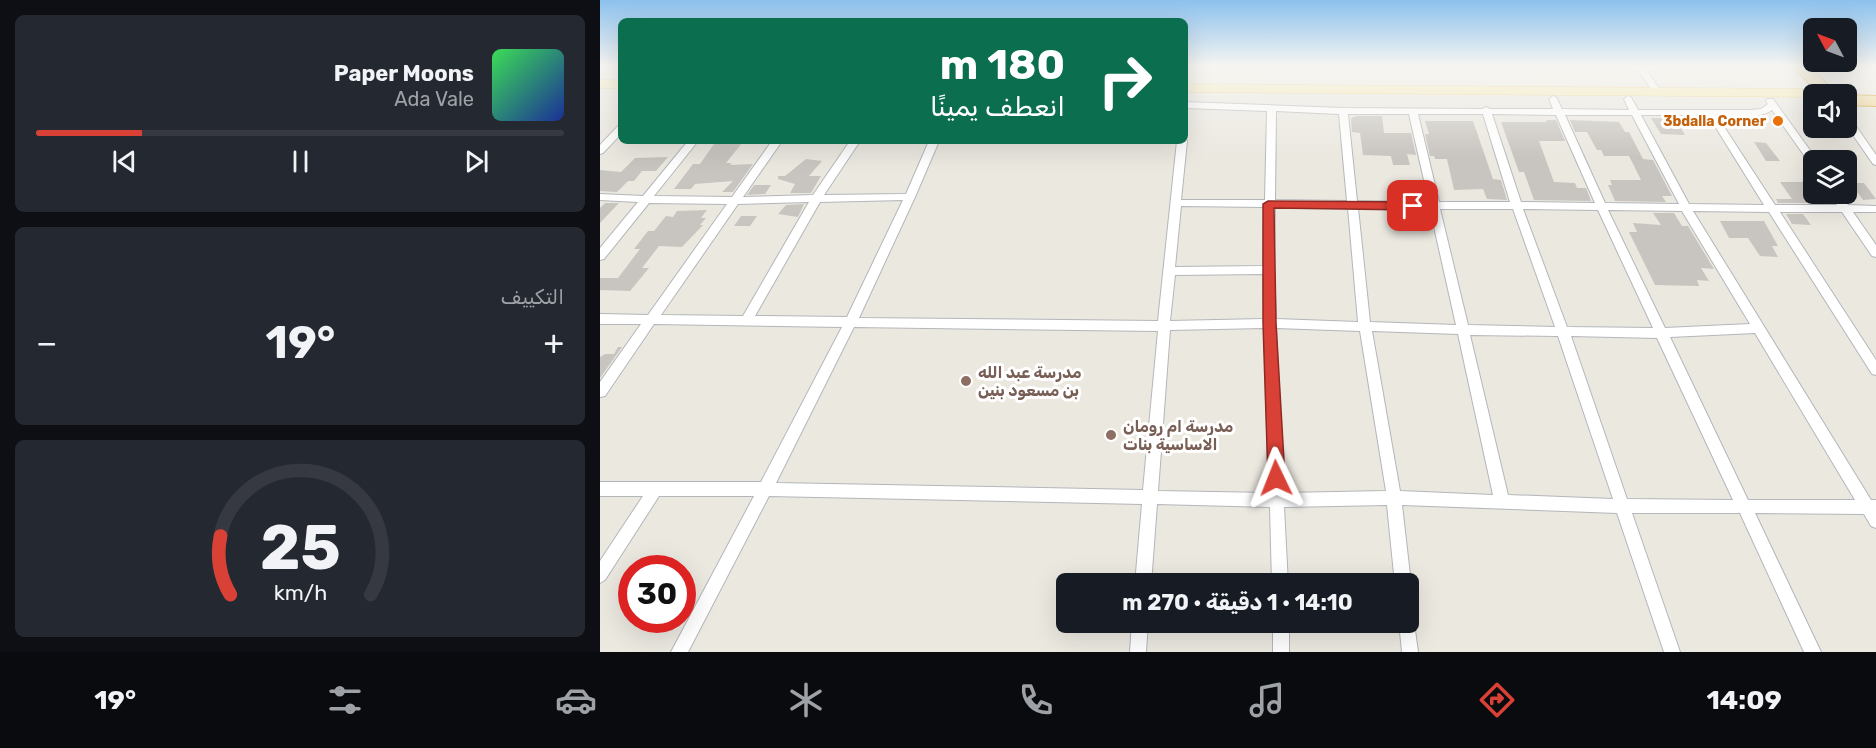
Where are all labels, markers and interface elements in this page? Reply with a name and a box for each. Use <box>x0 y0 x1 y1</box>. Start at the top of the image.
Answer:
north arrow <box>1803 18 1857 72</box>
map controls <box>1803 18 1857 204</box>
text: 180 m <box>940 40 1065 90</box>
icon: right <box>1086 42 1164 120</box>
text: Paper Moons <box>334 60 474 87</box>
button: sound <box>1803 84 1857 138</box>
text: Ada Vale <box>394 87 474 111</box>
text: انعطف يمينًا <box>930 91 1065 123</box>
place label: 3bdalla Corner <box>1663 113 1767 130</box>
marker: 3bdalla Corner <box>1771 114 1785 128</box>
icon: previous <box>108 145 141 178</box>
icon: pause <box>284 145 317 178</box>
icon: next <box>460 145 493 178</box>
button: layers <box>1803 150 1857 204</box>
pin <box>1387 180 1438 231</box>
icon: arrive <box>1396 189 1429 222</box>
text: التكييف <box>501 285 564 309</box>
text: 19° <box>266 316 335 369</box>
text: − <box>36 323 57 362</box>
text: + <box>543 323 564 362</box>
place label: مدرسة عبد الله بن مسعود بنين <box>978 363 1081 400</box>
marker: مدرسة عبد الله بن مسعود بنين <box>959 374 973 388</box>
place label: مدرسة ام رومان الاساسية بنات <box>1123 417 1233 454</box>
marker: مدرسة ام رومان الاساسية بنات <box>1104 428 1118 442</box>
position arrow <box>1244 446 1308 510</box>
text: 25 <box>260 512 340 586</box>
speed limit sign: 30 <box>618 555 696 633</box>
text: km/h <box>273 581 327 606</box>
text: 14:10 · 1 دقيقة · 270 m <box>1122 589 1353 616</box>
icon: filters <box>324 679 366 721</box>
icon: car <box>555 679 597 721</box>
icon: climate <box>785 679 827 721</box>
icon: phone <box>1015 679 1057 721</box>
icon: music <box>1246 679 1288 721</box>
icon: directions <box>1476 679 1518 721</box>
text: 19° <box>94 684 136 716</box>
text: 14:09 <box>1706 684 1782 716</box>

